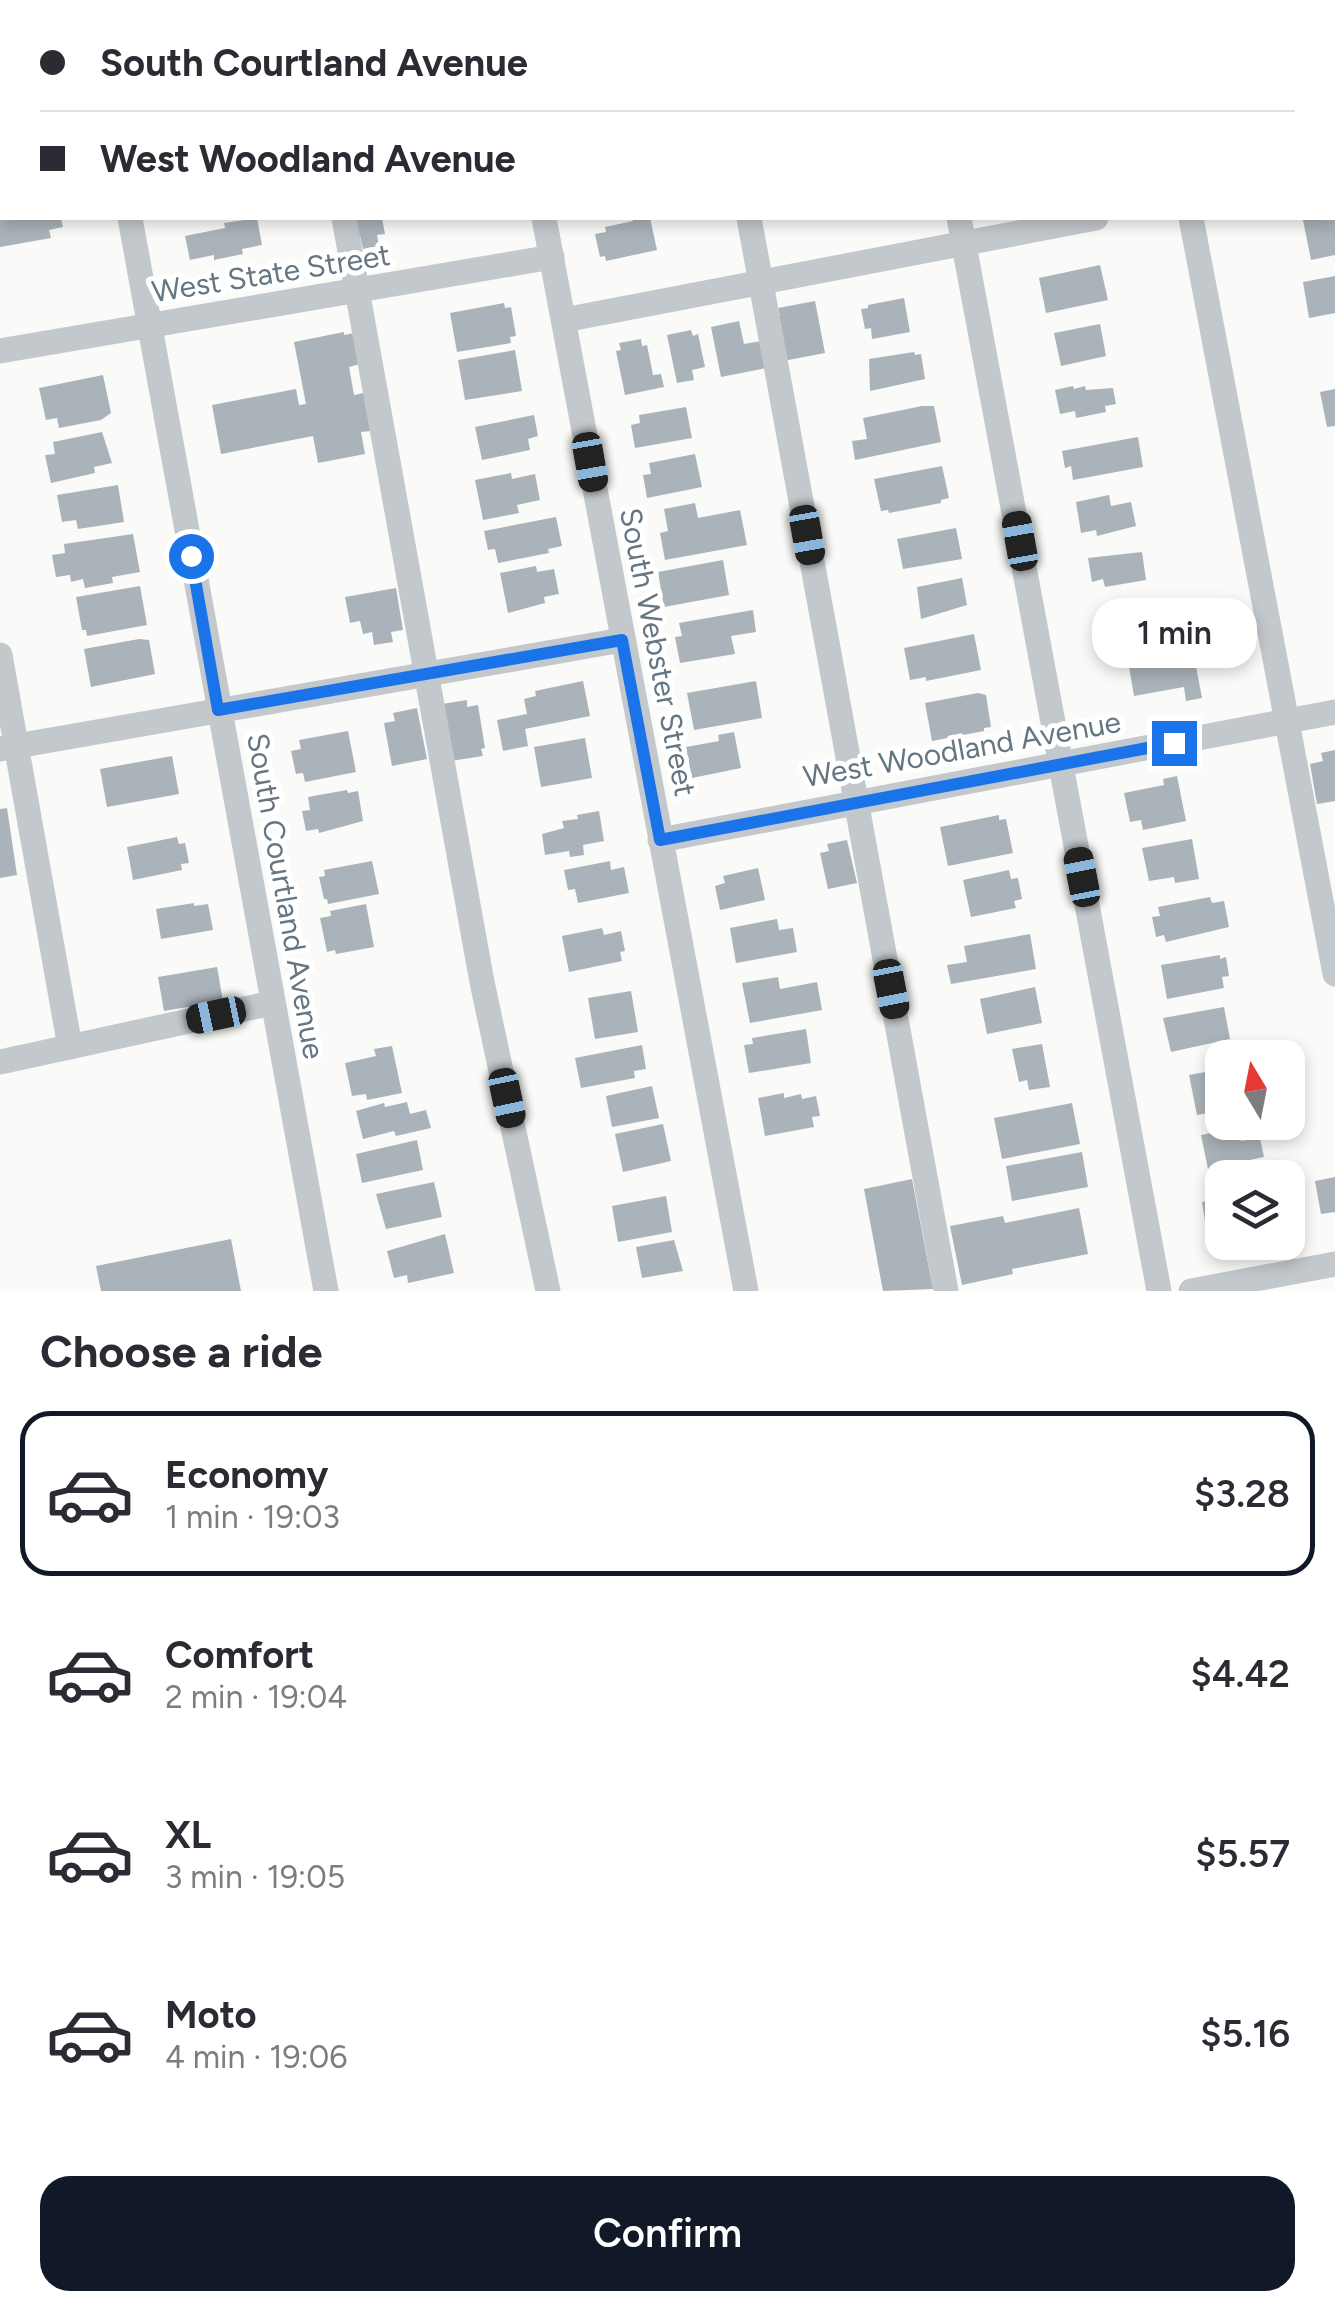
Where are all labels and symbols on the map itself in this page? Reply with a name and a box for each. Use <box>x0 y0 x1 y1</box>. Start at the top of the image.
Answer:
street label: West State Street <box>149 236 393 310</box>
car <box>570 430 610 494</box>
car <box>787 503 827 567</box>
street label: South Webster Street <box>612 505 704 799</box>
car <box>1000 509 1040 573</box>
route start <box>169 534 214 579</box>
callout: 1 min <box>1092 598 1256 668</box>
street label: West Woodland Avenue <box>800 703 1124 795</box>
route end <box>1152 721 1197 766</box>
street label: South Courtland Avenue <box>239 730 333 1062</box>
car <box>1062 845 1102 909</box>
car <box>871 957 911 1021</box>
car <box>184 994 248 1036</box>
north arrow <box>1205 1040 1305 1140</box>
car <box>486 1066 528 1130</box>

